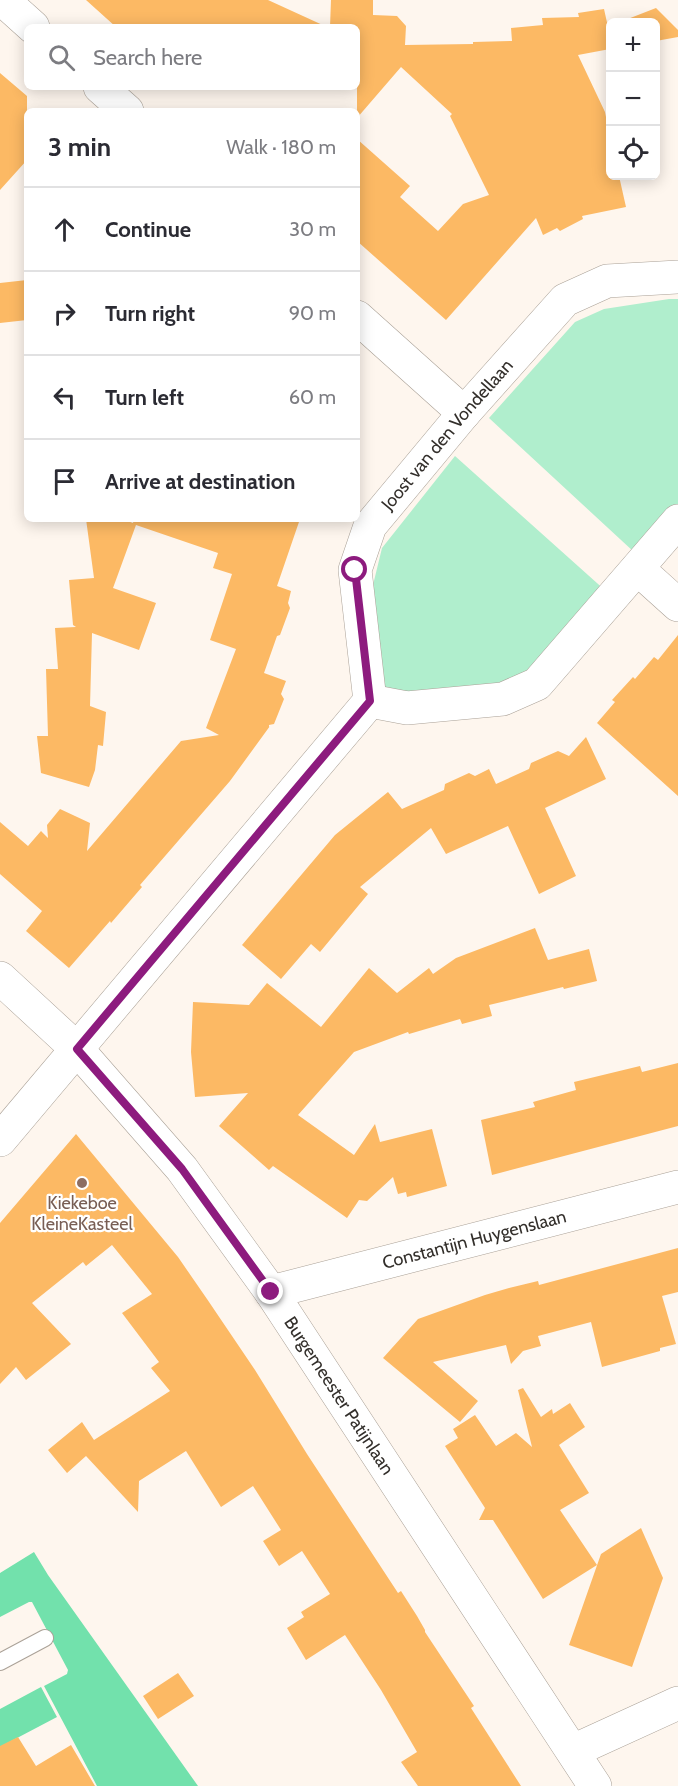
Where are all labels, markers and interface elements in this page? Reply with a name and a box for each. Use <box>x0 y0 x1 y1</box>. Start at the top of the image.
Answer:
map controls <box>606 18 660 180</box>
button: + <box>606 18 660 72</box>
search box <box>24 24 360 90</box>
icon: search <box>45 41 78 74</box>
text: Search here <box>93 44 202 71</box>
button: − <box>606 72 660 126</box>
button: locate <box>606 126 660 180</box>
text: 3 min <box>48 131 111 163</box>
text: Walk · 180 m <box>226 135 336 159</box>
icon: ahead <box>48 213 81 246</box>
text: Continue <box>105 216 191 243</box>
text: 30 m <box>289 217 336 241</box>
icon: right <box>48 297 81 330</box>
text: Turn right <box>105 300 195 327</box>
text: 90 m <box>289 301 336 325</box>
street label: Joost van den Vondellaan <box>376 355 518 516</box>
icon: left <box>48 381 81 414</box>
text: Turn left <box>105 384 184 411</box>
text: 60 m <box>289 385 336 409</box>
icon: arrive <box>48 465 81 498</box>
text: Arrive at destination <box>105 468 295 495</box>
route start <box>341 556 367 582</box>
marker: Kiekeboe KleineKasteel <box>75 1176 89 1190</box>
place label: Kiekeboe KleineKasteel <box>31 1192 133 1235</box>
street label: Constantijn Huygenslaan <box>380 1205 569 1274</box>
route end <box>257 1278 283 1304</box>
street label: Burgemeester Patijnlaan <box>279 1313 399 1479</box>

